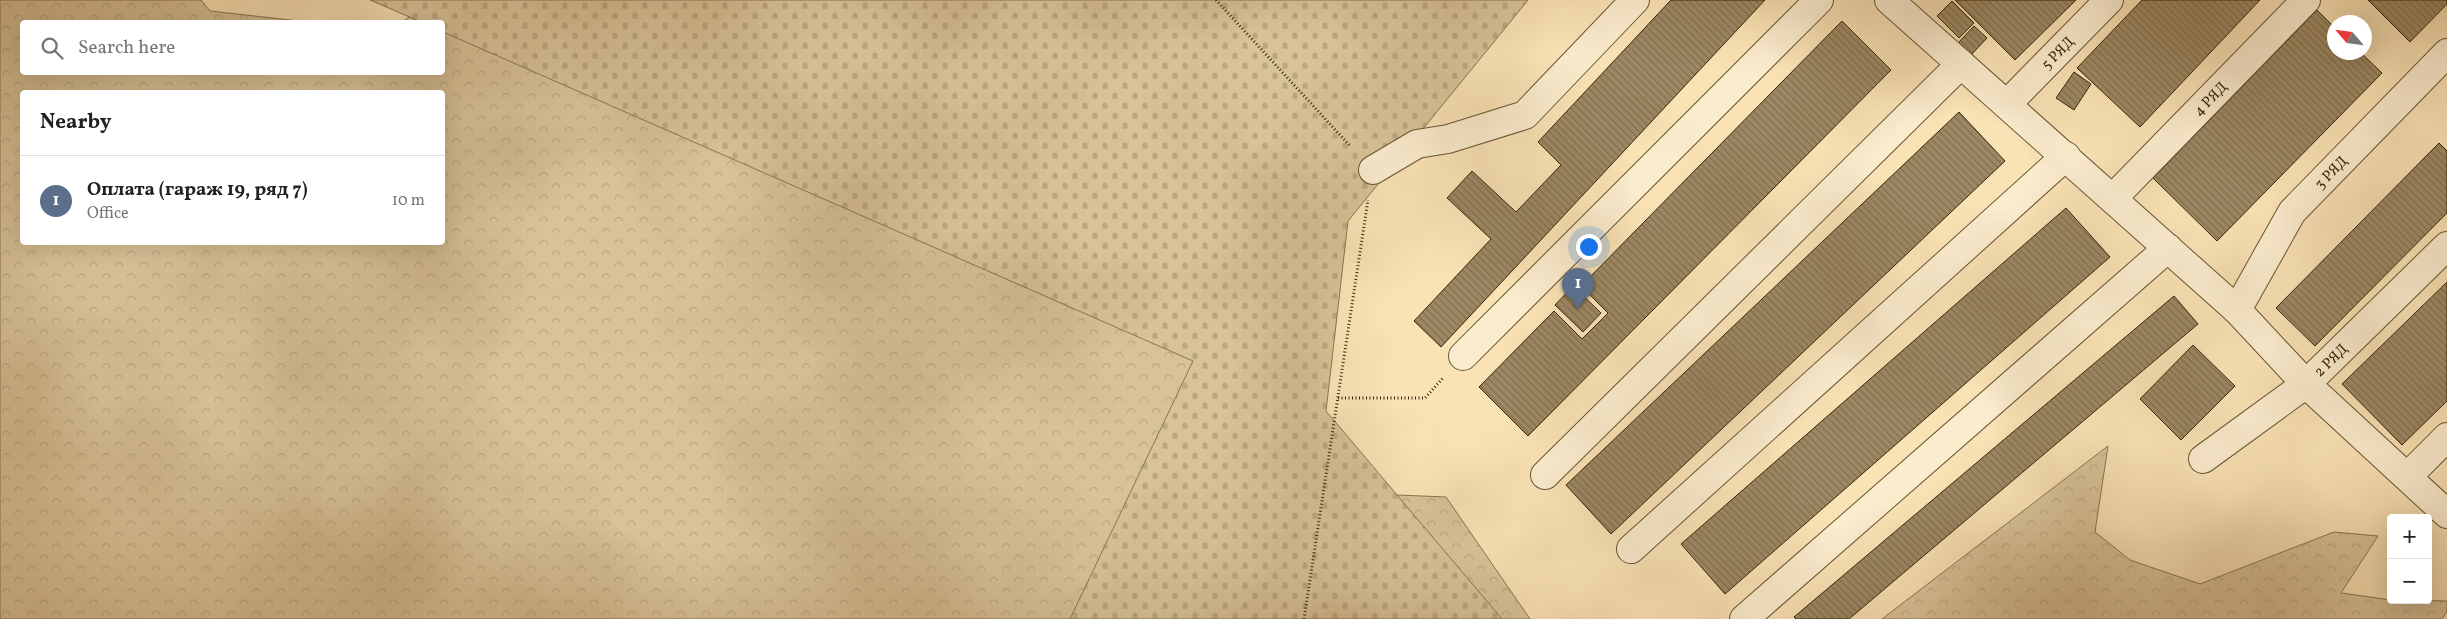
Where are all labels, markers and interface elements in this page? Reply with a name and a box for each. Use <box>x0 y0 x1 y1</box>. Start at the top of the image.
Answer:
north arrow <box>2327 15 2372 60</box>
search box <box>20 20 445 75</box>
street label: 5 РЯД <box>2037 32 2080 75</box>
icon: search <box>38 34 66 62</box>
text: Search here <box>78 35 175 61</box>
street label: 4 РЯД <box>2189 77 2233 122</box>
text: Nearby <box>40 108 111 137</box>
street label: 3 РЯД <box>2310 151 2353 195</box>
text: Оплата (гараж 19, ряд 7) <box>87 177 308 203</box>
text: 1 <box>53 190 59 212</box>
text: 10 m <box>392 190 425 212</box>
text: Office <box>87 203 129 225</box>
your location <box>1576 234 1602 260</box>
pin: 1 <box>1562 268 1594 309</box>
street label: 2 РЯД <box>2310 339 2354 382</box>
map controls <box>2387 514 2432 604</box>
button: + <box>2387 514 2432 559</box>
button: − <box>2387 559 2432 604</box>

